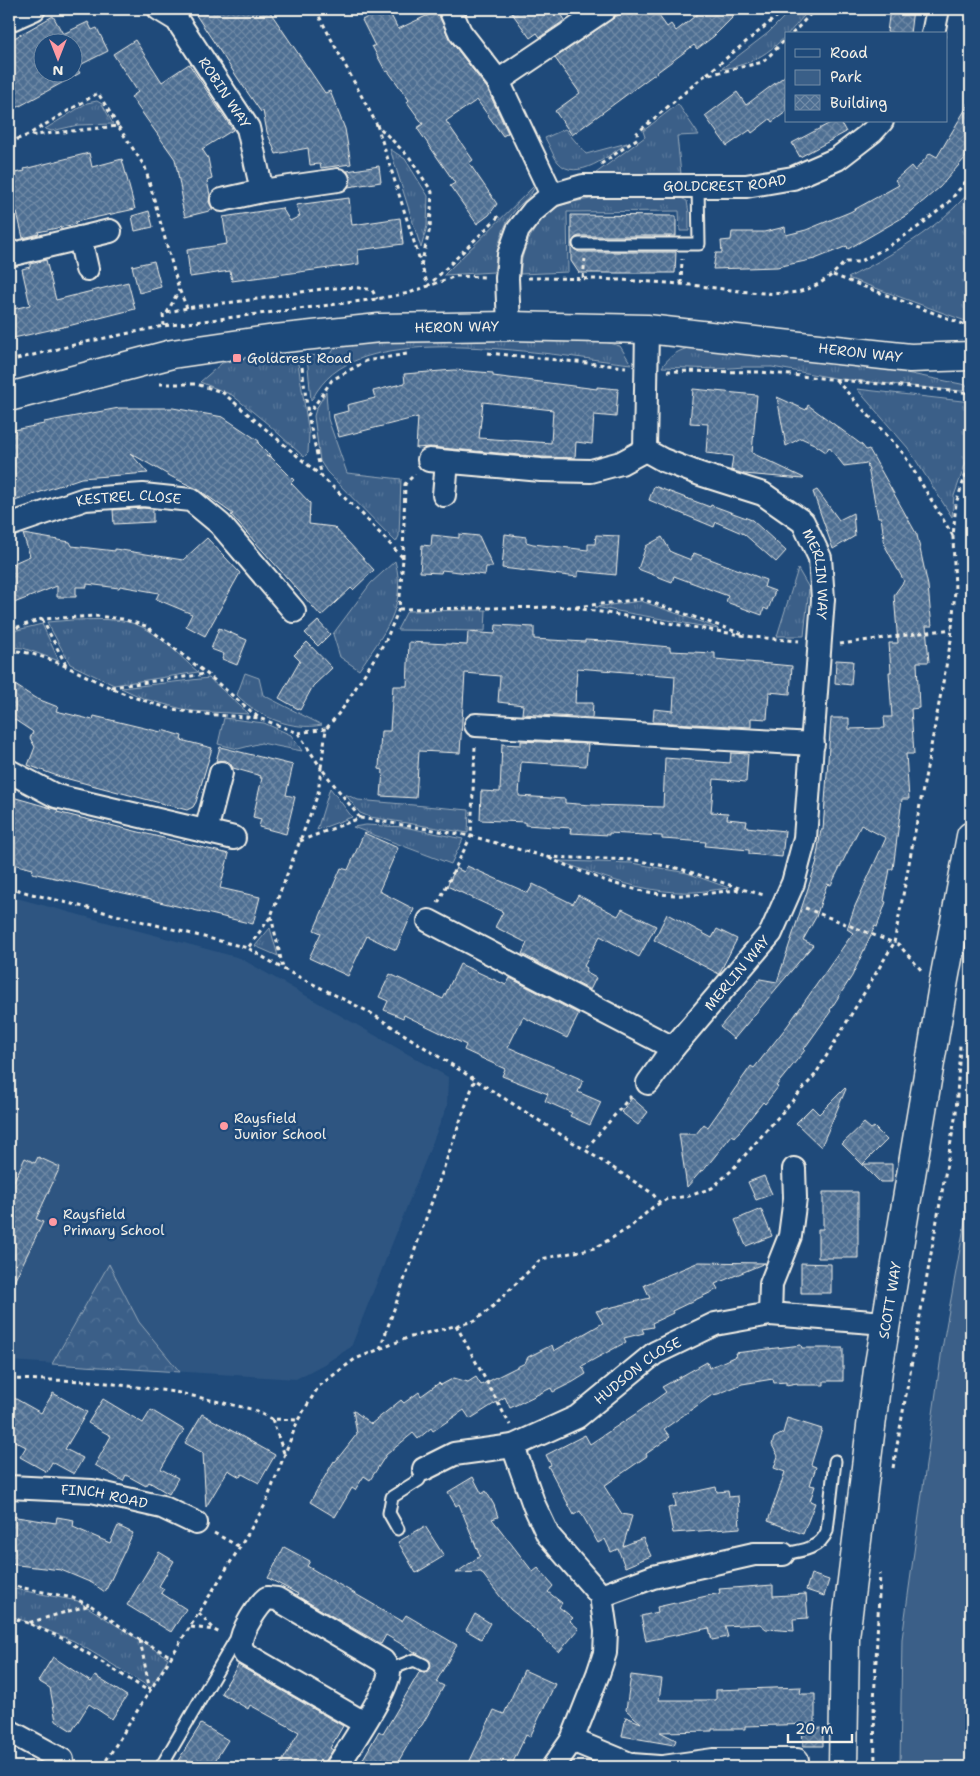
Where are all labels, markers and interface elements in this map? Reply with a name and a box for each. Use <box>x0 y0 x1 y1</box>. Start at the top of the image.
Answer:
north arrow <box>32 32 82 82</box>
legend <box>785 32 948 122</box>
text: Road <box>830 43 868 63</box>
street label: ROBIN WAY <box>195 53 255 132</box>
text: N <box>52 62 64 80</box>
text: Park <box>830 67 862 87</box>
text: Building <box>830 93 887 113</box>
street label: GOLDCREST ROAD <box>663 170 788 195</box>
street label: HERON WAY <box>414 317 500 336</box>
street label: HERON WAY <box>817 339 904 366</box>
place label: Goldcrest Road <box>247 349 352 367</box>
marker: Goldcrest Road <box>231 352 243 364</box>
street label: KESTREL CLOSE <box>73 486 182 510</box>
street label: MERLIN WAY <box>798 526 832 621</box>
street label: MERLIN WAY <box>700 931 774 1014</box>
place label: Raysfield Junior School <box>234 1109 327 1143</box>
marker: Raysfield Junior School <box>218 1120 230 1132</box>
place label: Raysfield Primary School <box>63 1205 165 1239</box>
marker: Raysfield Primary School <box>47 1216 59 1228</box>
street label: SCOTT WAY <box>874 1259 905 1340</box>
street label: HUDSON CLOSE <box>590 1333 684 1408</box>
street label: FINCH ROAD <box>60 1481 150 1512</box>
scale bar <box>788 1711 851 1743</box>
text: 20 m <box>795 1719 834 1739</box>

